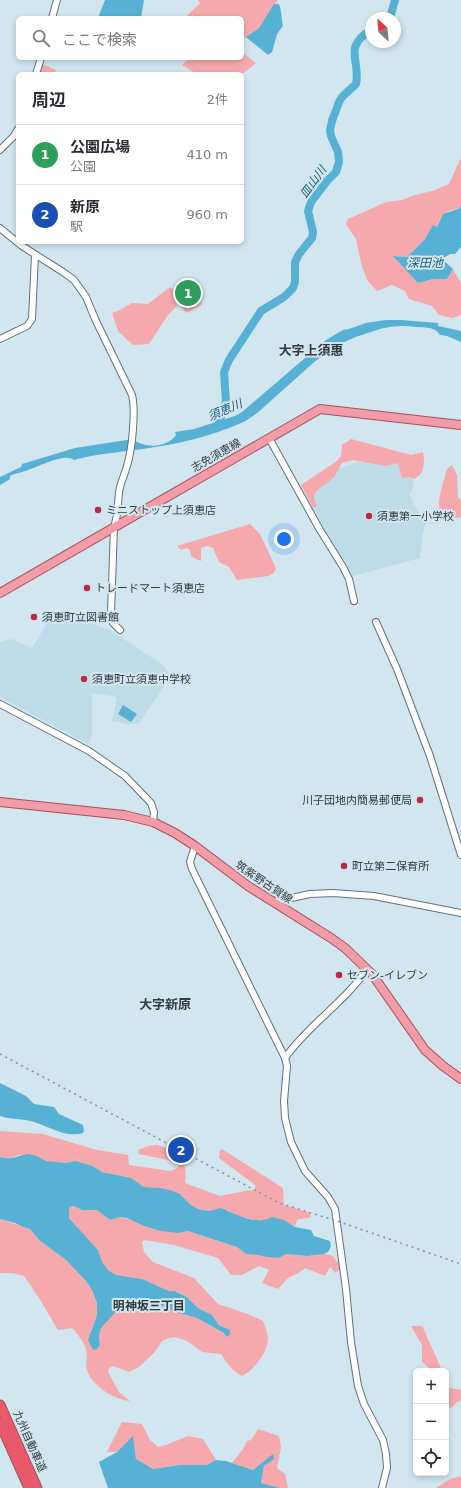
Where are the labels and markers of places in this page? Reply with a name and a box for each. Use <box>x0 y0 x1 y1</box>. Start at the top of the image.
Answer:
pin: 1 <box>175 278 201 308</box>
place label: ミニストップ上須恵店 <box>106 504 216 517</box>
marker: ミニストップ上須恵店 <box>93 505 103 515</box>
place label: 須恵第一小学校 <box>377 510 454 523</box>
marker: 須恵第一小学校 <box>364 511 374 521</box>
place label: トレードマート須恵店 <box>95 582 205 595</box>
marker: トレードマート須恵店 <box>82 583 92 593</box>
place label: 須恵町立図書館 <box>42 611 119 624</box>
marker: 須恵町立図書館 <box>29 612 39 622</box>
place label: 須恵町立須恵中学校 <box>92 673 191 686</box>
marker: 須恵町立須恵中学校 <box>79 674 89 684</box>
place label: 川子団地内簡易郵便局 <box>302 794 412 807</box>
marker: 川子団地内簡易郵便局 <box>415 795 425 805</box>
place label: 町立第二保育所 <box>352 860 430 873</box>
marker: 町立第二保育所 <box>339 861 349 871</box>
place label: セブン-イレブン <box>347 969 428 982</box>
marker: セブン-イレブン <box>334 970 344 980</box>
pin: 2 <box>168 1135 194 1165</box>

